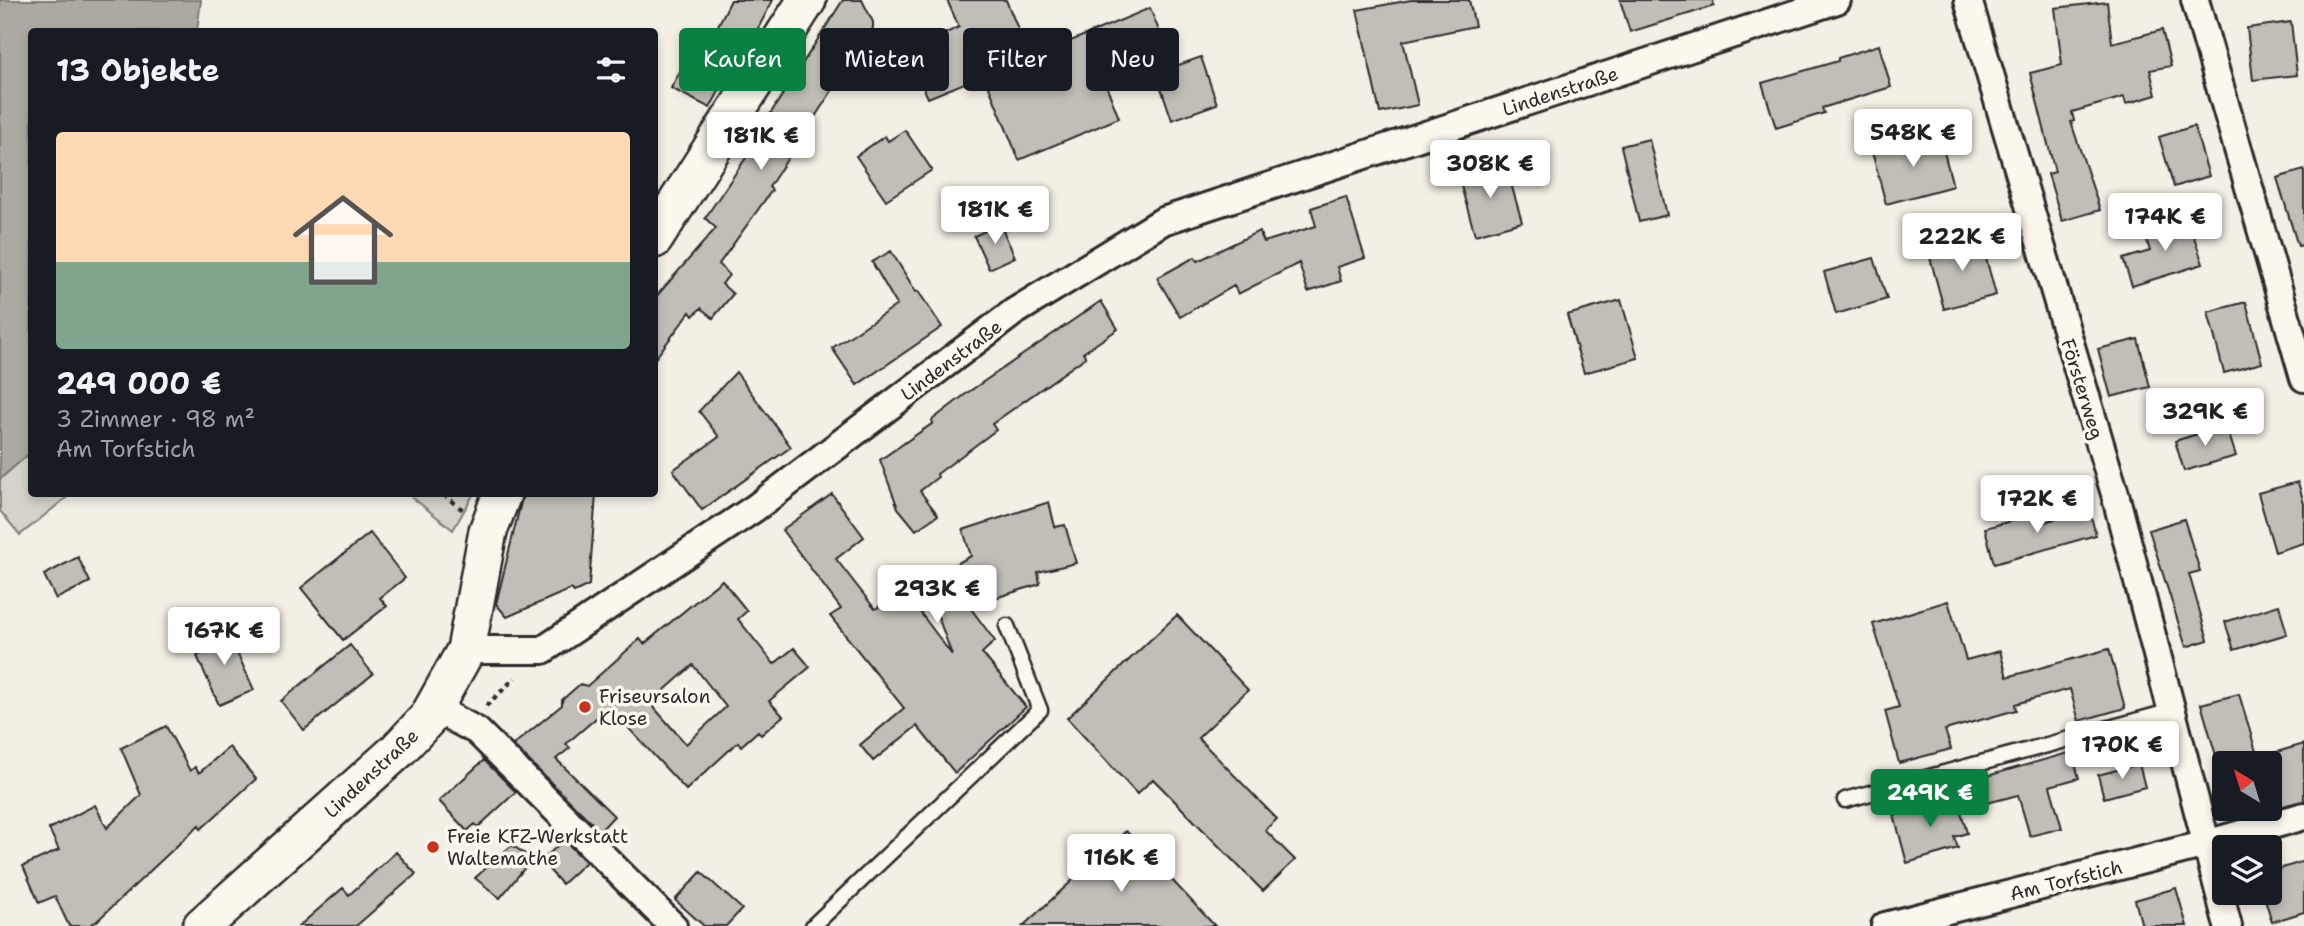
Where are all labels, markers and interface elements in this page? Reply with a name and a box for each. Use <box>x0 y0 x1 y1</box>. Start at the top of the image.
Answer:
chip: Kaufen <box>679 28 806 91</box>
chip: Mieten <box>820 28 949 91</box>
chip: Filter <box>963 28 1072 91</box>
chip: Neu <box>1086 28 1179 91</box>
text: 13 Objekte <box>56 50 219 91</box>
icon: filters <box>592 51 630 89</box>
street label: Lindenstraße <box>1499 61 1621 122</box>
pin: 548K € <box>1856 110 1970 169</box>
pin: 181K € <box>704 113 818 172</box>
text: 548K € <box>1870 117 1956 147</box>
text: 181K € <box>723 120 799 150</box>
pin: 308K € <box>1433 140 1547 200</box>
text: 308K € <box>1446 148 1534 178</box>
icon: home <box>280 177 406 303</box>
pin: 181K € <box>938 187 1052 246</box>
text: 181K € <box>957 194 1033 224</box>
pin: 174K € <box>2108 194 2222 253</box>
text: 174K € <box>2124 201 2206 231</box>
pin: 222K € <box>1905 214 2019 273</box>
text: 222K € <box>1918 221 2006 251</box>
street label: Lindenstraße <box>896 314 1007 407</box>
street label: Försterweg <box>2055 336 2110 443</box>
text: 249 000 € <box>56 363 222 404</box>
pin: 329K € <box>2148 388 2262 448</box>
text: 329K € <box>2162 396 2248 426</box>
text: 3 Zimmer · 98 m² <box>56 404 255 434</box>
text: Am Torfstich <box>56 434 196 464</box>
pin: 172K € <box>1980 476 2094 535</box>
text: 172K € <box>1997 483 2077 513</box>
pin: 293K € <box>880 566 994 625</box>
text: 293K € <box>894 573 980 603</box>
pin: 167K € <box>167 608 281 667</box>
text: 167K € <box>184 615 264 645</box>
place label: Friseursalon Klose <box>599 684 710 731</box>
marker: Friseursalon Klose <box>577 699 593 715</box>
pin: 170K € <box>2065 722 2179 781</box>
street label: Lindenstraße <box>319 723 424 824</box>
text: 170K € <box>2081 729 2163 759</box>
north arrow <box>2212 751 2282 821</box>
map controls <box>2212 751 2282 905</box>
pin: 249K € <box>1873 770 1987 829</box>
text: 249K € <box>1887 777 1973 807</box>
place label: Freie KFZ-Werkstatt Waltemathe <box>447 824 628 871</box>
pin: 116K € <box>1064 834 1178 894</box>
button: layers <box>2212 835 2282 905</box>
marker: Freie KFZ-Werkstatt Waltemathe <box>425 839 441 855</box>
text: 116K € <box>1083 842 1159 872</box>
street label: Am Torfstich <box>2007 854 2125 907</box>

